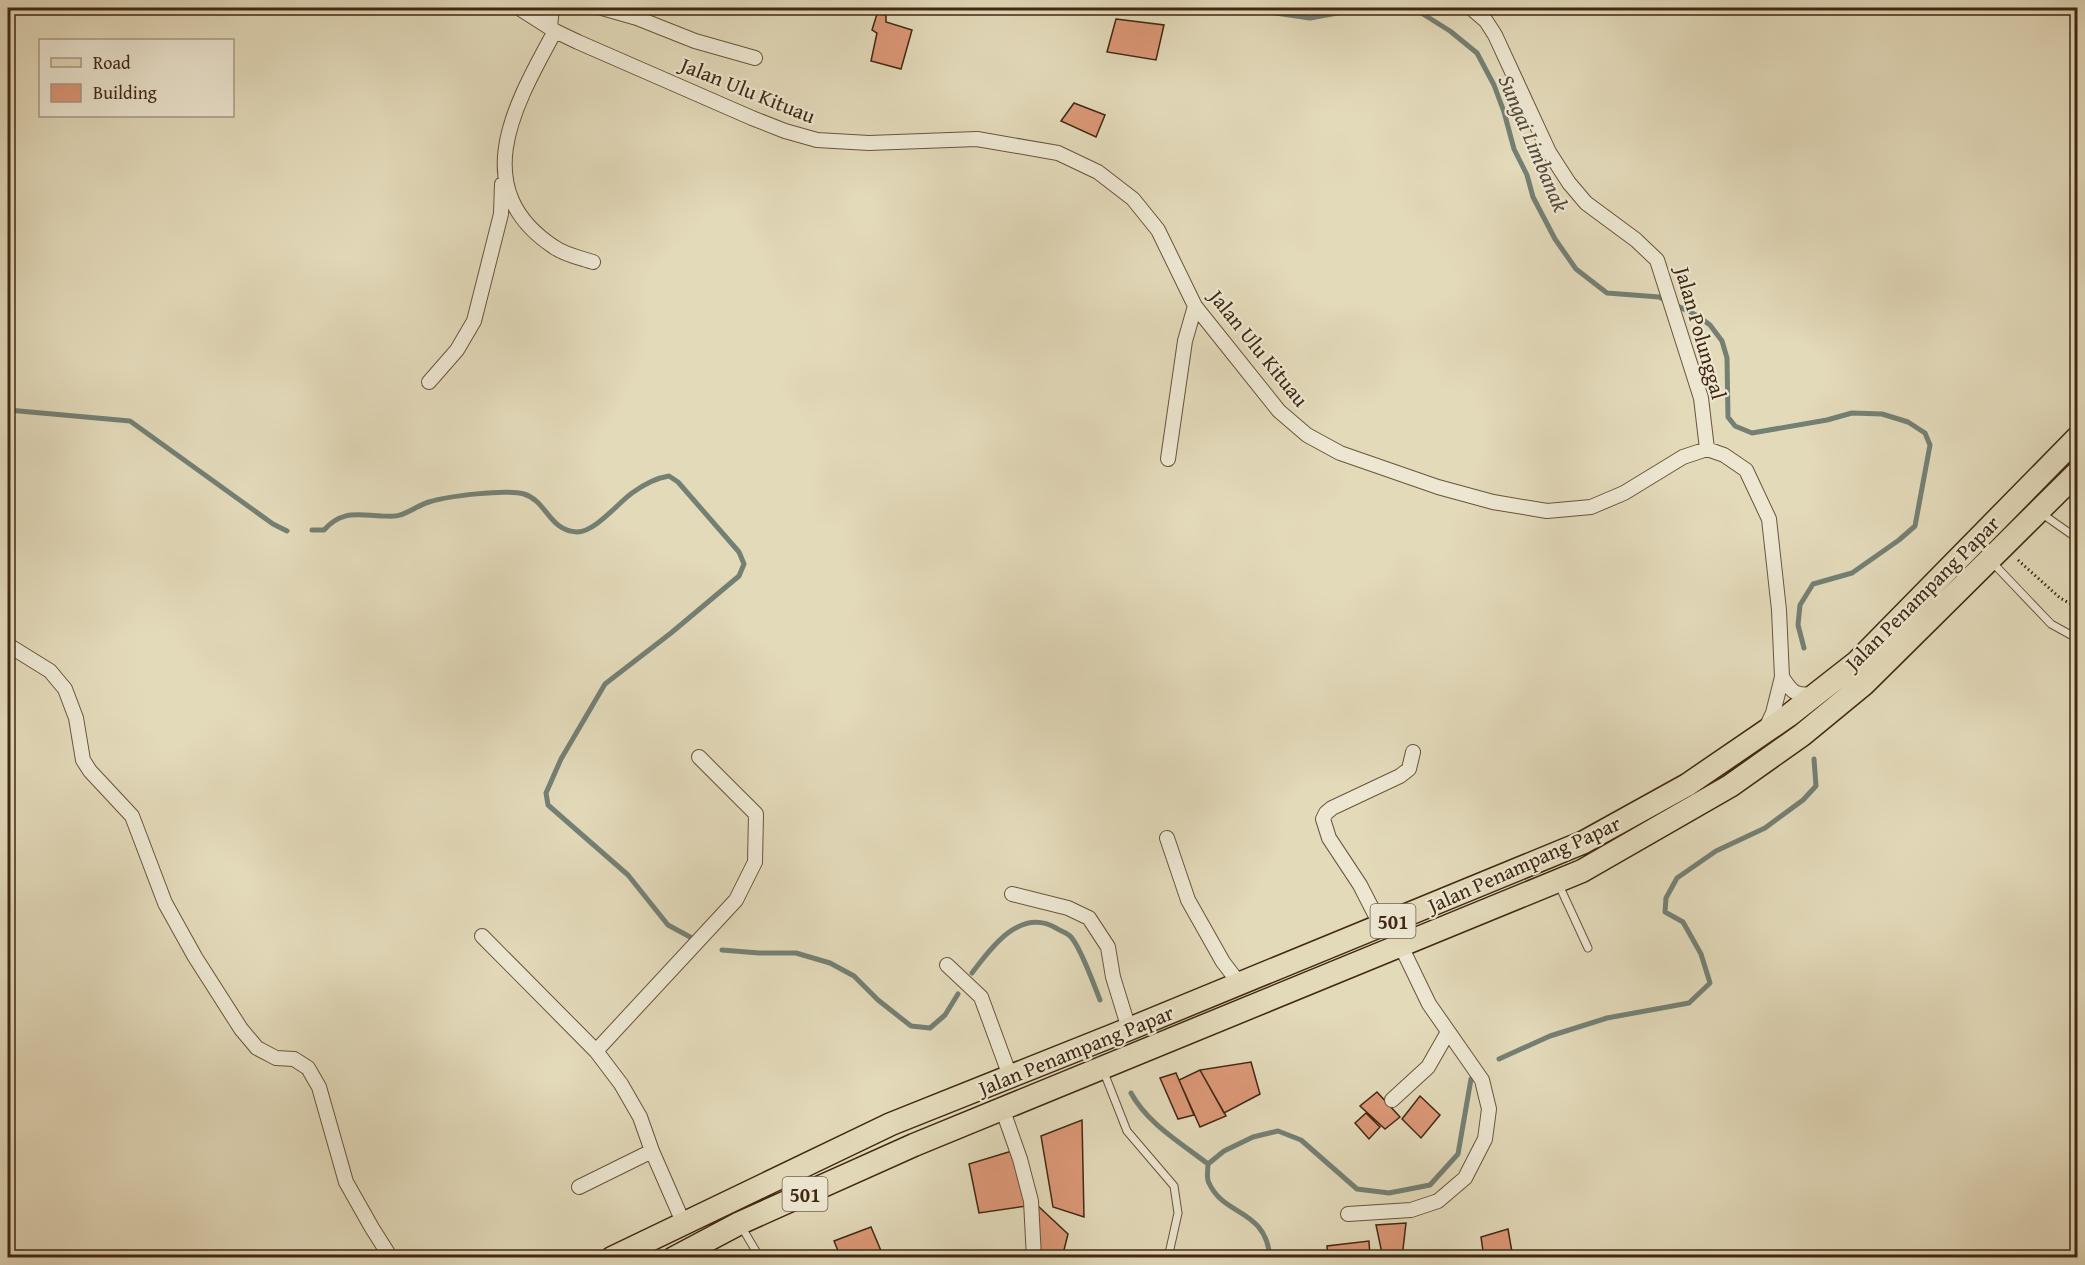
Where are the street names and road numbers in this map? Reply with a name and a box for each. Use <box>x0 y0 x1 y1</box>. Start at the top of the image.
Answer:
street label: Jalan Ulu Kituau <box>673 48 821 131</box>
street label: Jalan Polunggal <box>1666 260 1735 403</box>
street label: Jalan Ulu Kituau <box>1200 280 1316 414</box>
street label: Jalan Penampang Papar <box>1835 508 2007 680</box>
street label: Jalan Penampang Papar <box>1420 807 1626 922</box>
road number: 501 <box>1370 904 1416 938</box>
street label: Jalan Penampang Papar <box>971 997 1179 1104</box>
road number: 501 <box>782 1177 828 1211</box>

